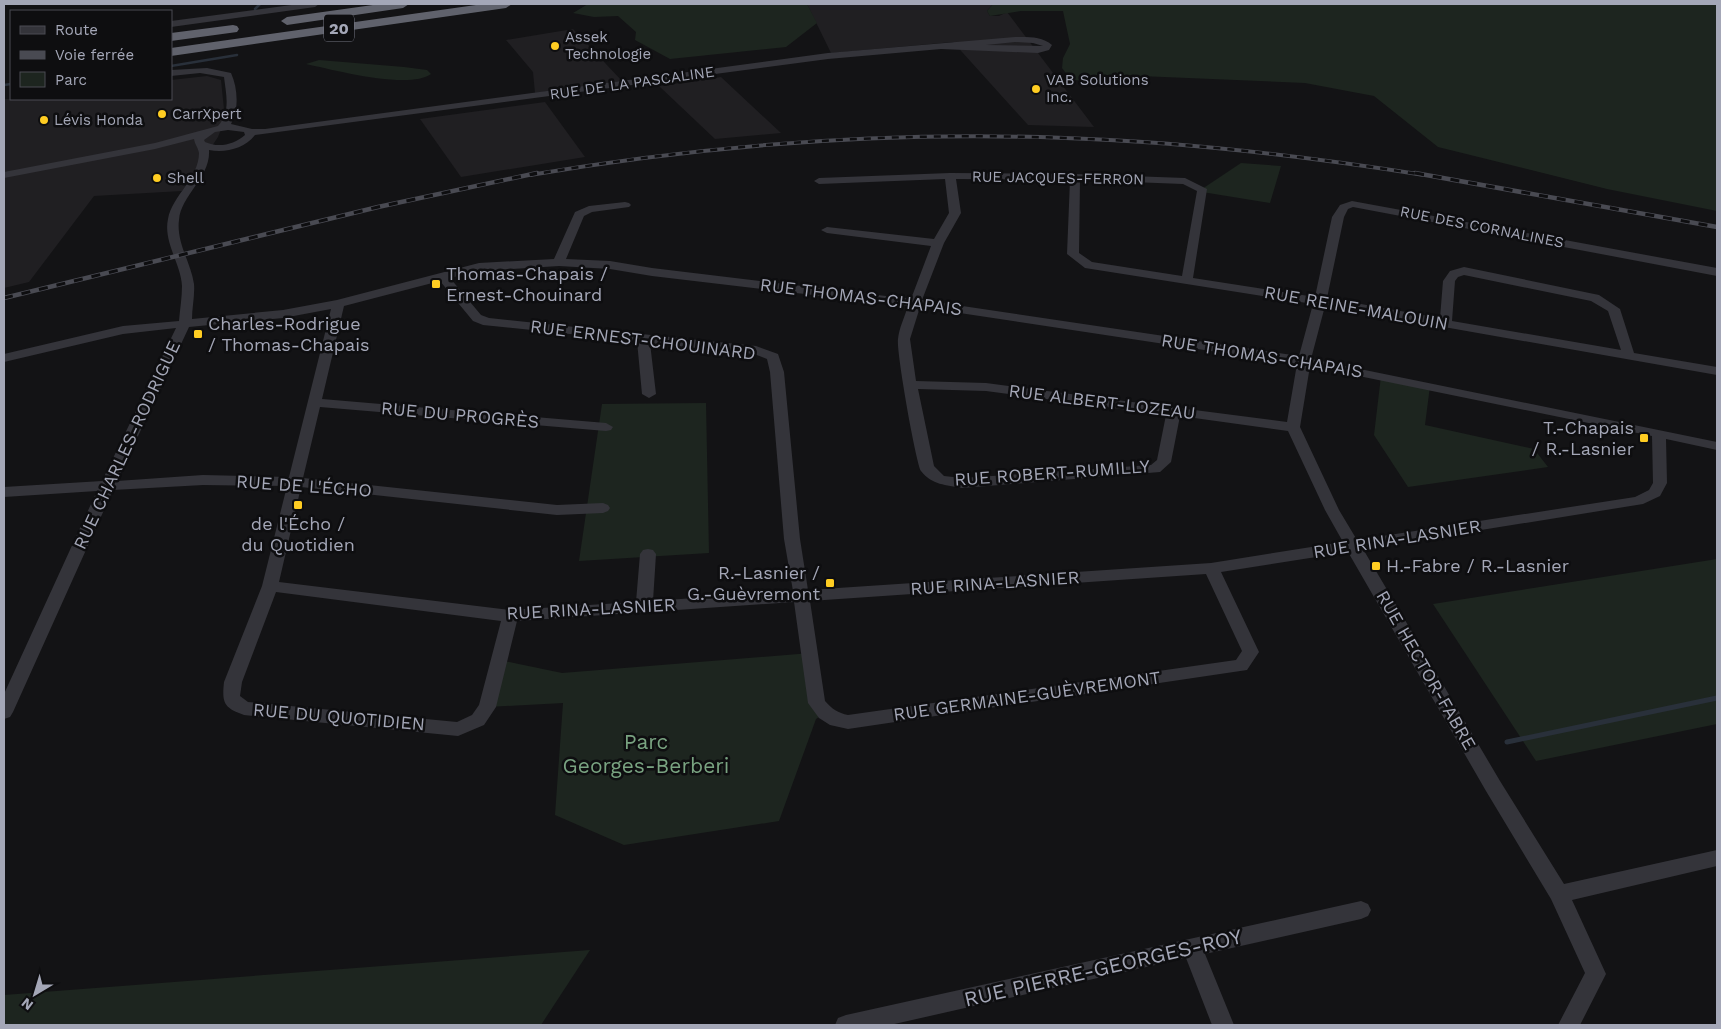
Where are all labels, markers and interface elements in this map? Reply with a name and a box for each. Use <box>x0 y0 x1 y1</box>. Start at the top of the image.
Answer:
legend <box>10 10 172 100</box>
road number: 20 <box>324 14 354 42</box>
text: Route <box>55 21 98 39</box>
place label: Assek Technologie <box>565 28 651 63</box>
marker: Assek Technologie <box>549 40 561 52</box>
text: Voie ferrée <box>55 46 134 64</box>
street label: RUE DE LA PASCALINE <box>548 63 716 103</box>
text: Parc <box>55 71 87 89</box>
place label: VAB Solutions Inc. <box>1046 71 1149 106</box>
marker: VAB Solutions Inc. <box>1030 83 1042 95</box>
place label: CarrXpert <box>172 105 242 123</box>
marker: CarrXpert <box>156 108 168 120</box>
place label: Lévis Honda <box>54 111 144 129</box>
marker: Lévis Honda <box>38 114 50 126</box>
street label: RUE JACQUES-FERRON <box>972 167 1144 189</box>
place label: Shell <box>167 169 204 187</box>
marker: Shell <box>151 172 163 184</box>
street label: RUE DES CORNALINES <box>1399 202 1565 252</box>
place label: Thomas-Chapais / Ernest-Chouinard <box>446 263 608 305</box>
street label: RUE THOMAS-CHAPAIS <box>759 274 963 319</box>
marker: Thomas-Chapais / Ernest-Chouinard <box>430 278 442 290</box>
street label: RUE REINE-MALOUIN <box>1262 281 1450 334</box>
place label: Charles-Rodrigue / Thomas-Chapais <box>208 313 369 355</box>
street label: RUE ERNEST-CHOUINARD <box>529 315 757 364</box>
marker: Charles-Rodrigue / Thomas-Chapais <box>192 328 204 340</box>
street label: RUE THOMAS-CHAPAIS <box>1160 329 1364 382</box>
street label: RUE CHARLES-RODRIGUE <box>69 337 184 552</box>
street label: RUE ALBERT-LOZEAU <box>1007 380 1197 423</box>
street label: RUE DU PROGRÈS <box>380 397 540 432</box>
place label: T.-Chapais / R.-Lasnier <box>1532 417 1634 459</box>
marker: T.-Chapais / R.-Lasnier <box>1638 432 1650 444</box>
street label: RUE ROBERT-RUMILLY <box>953 455 1151 490</box>
street label: RUE DE L'ÉCHO <box>235 470 373 501</box>
marker: de l'Écho / du Quotidien <box>292 499 304 511</box>
place label: de l'Écho / du Quotidien <box>241 513 355 555</box>
street label: RUE RINA-LASNIER <box>1312 515 1482 562</box>
place label: H.-Fabre / R.-Lasnier <box>1386 555 1569 576</box>
marker: H.-Fabre / R.-Lasnier <box>1370 560 1382 572</box>
place label: R.-Lasnier / G.-Guèvremont <box>687 562 820 604</box>
street label: RUE RINA-LASNIER <box>910 566 1080 599</box>
marker: R.-Lasnier / G.-Guèvremont <box>824 577 836 589</box>
street label: RUE HECTOR-FABRE <box>1372 586 1481 753</box>
street label: RUE RINA-LASNIER <box>506 594 676 623</box>
street label: RUE GERMAINE-GUÈVREMONT <box>892 666 1162 725</box>
street label: RUE DU QUOTIDIEN <box>252 699 426 734</box>
park label: Parc Georges-Berberi <box>563 729 729 778</box>
street label: RUE PIERRE-GEORGES-ROY <box>961 923 1244 1012</box>
north arrow <box>10 969 60 1019</box>
text: N <box>18 995 36 1014</box>

